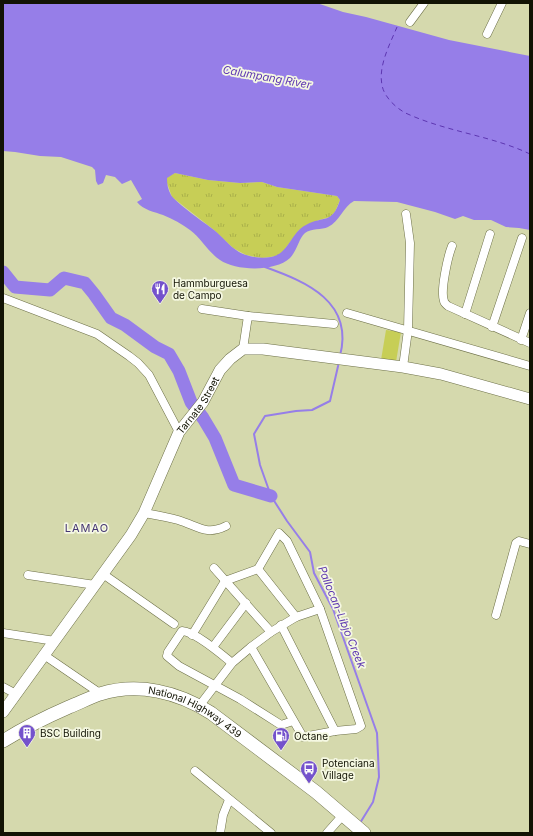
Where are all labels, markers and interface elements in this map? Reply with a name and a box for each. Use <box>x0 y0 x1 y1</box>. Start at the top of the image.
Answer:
water label: Calumpang River <box>222 62 313 92</box>
place label: Hammburguesa de Campo <box>173 277 248 301</box>
restaurant icon: Hammburguesa de Campo <box>150 279 170 304</box>
street label: Tarnate Street <box>174 374 222 436</box>
district label: LAMAO <box>65 521 109 535</box>
water label: Pallocan-Libjo Creek <box>315 564 369 671</box>
street label: National Highway 439 <box>147 684 244 740</box>
building icon: BSC Building <box>17 723 37 748</box>
fuel station icon: Octane <box>271 726 291 751</box>
place label: BSC Building <box>40 727 101 739</box>
place label: Octane <box>294 730 328 742</box>
place label: Potenciana Village <box>322 757 375 781</box>
bus stop icon: Potenciana Village <box>299 759 319 784</box>

